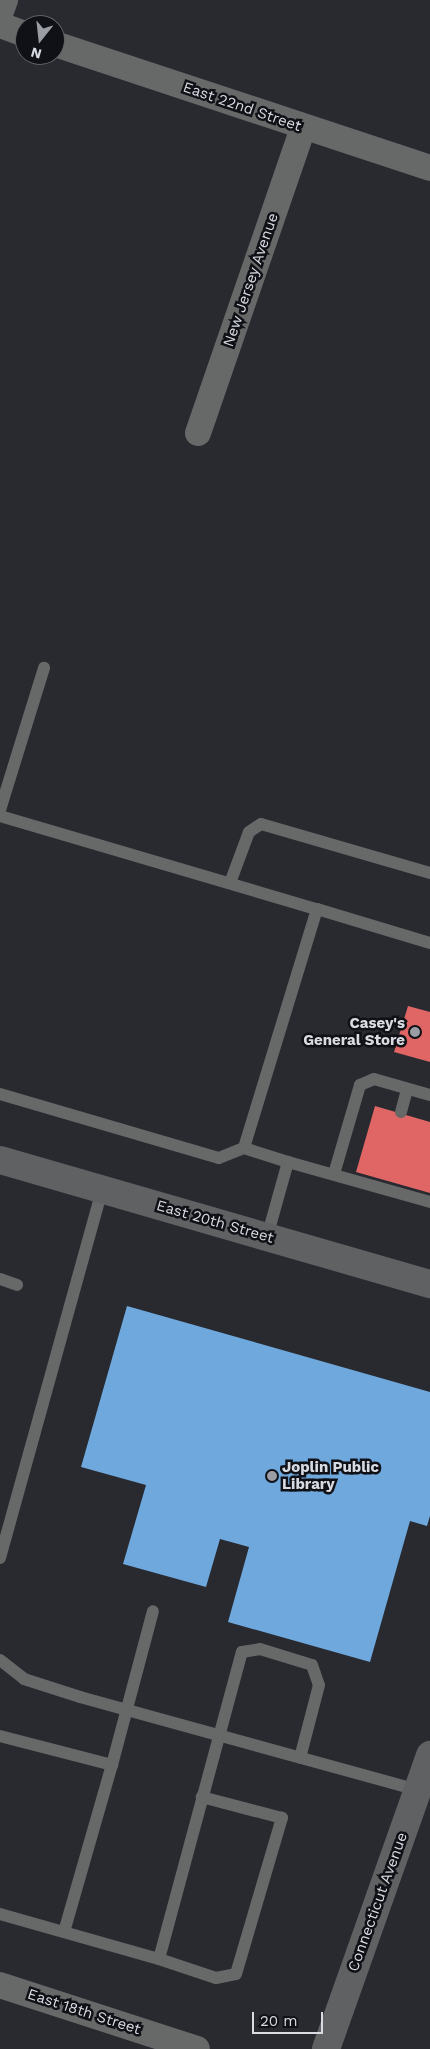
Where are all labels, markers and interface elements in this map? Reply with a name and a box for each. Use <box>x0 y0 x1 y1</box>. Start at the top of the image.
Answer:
north arrow <box>15 15 65 65</box>
text: N <box>29 44 43 63</box>
street label: East 22nd Street <box>181 78 303 136</box>
street label: New Jersey Avenue <box>219 210 283 350</box>
place label: Casey's General Store <box>303 1014 405 1049</box>
marker: Casey's General Store <box>409 1026 421 1038</box>
street label: East 20th Street <box>154 1197 276 1247</box>
place label: Joplin Public Library <box>282 1458 379 1493</box>
marker: Joplin Public Library <box>266 1470 278 1482</box>
street label: Connecticut Avenue <box>344 1830 412 1974</box>
street label: East 18th Street <box>25 1985 143 2039</box>
scale bar <box>255 2002 326 2034</box>
text: 20 m <box>260 2012 298 2030</box>

